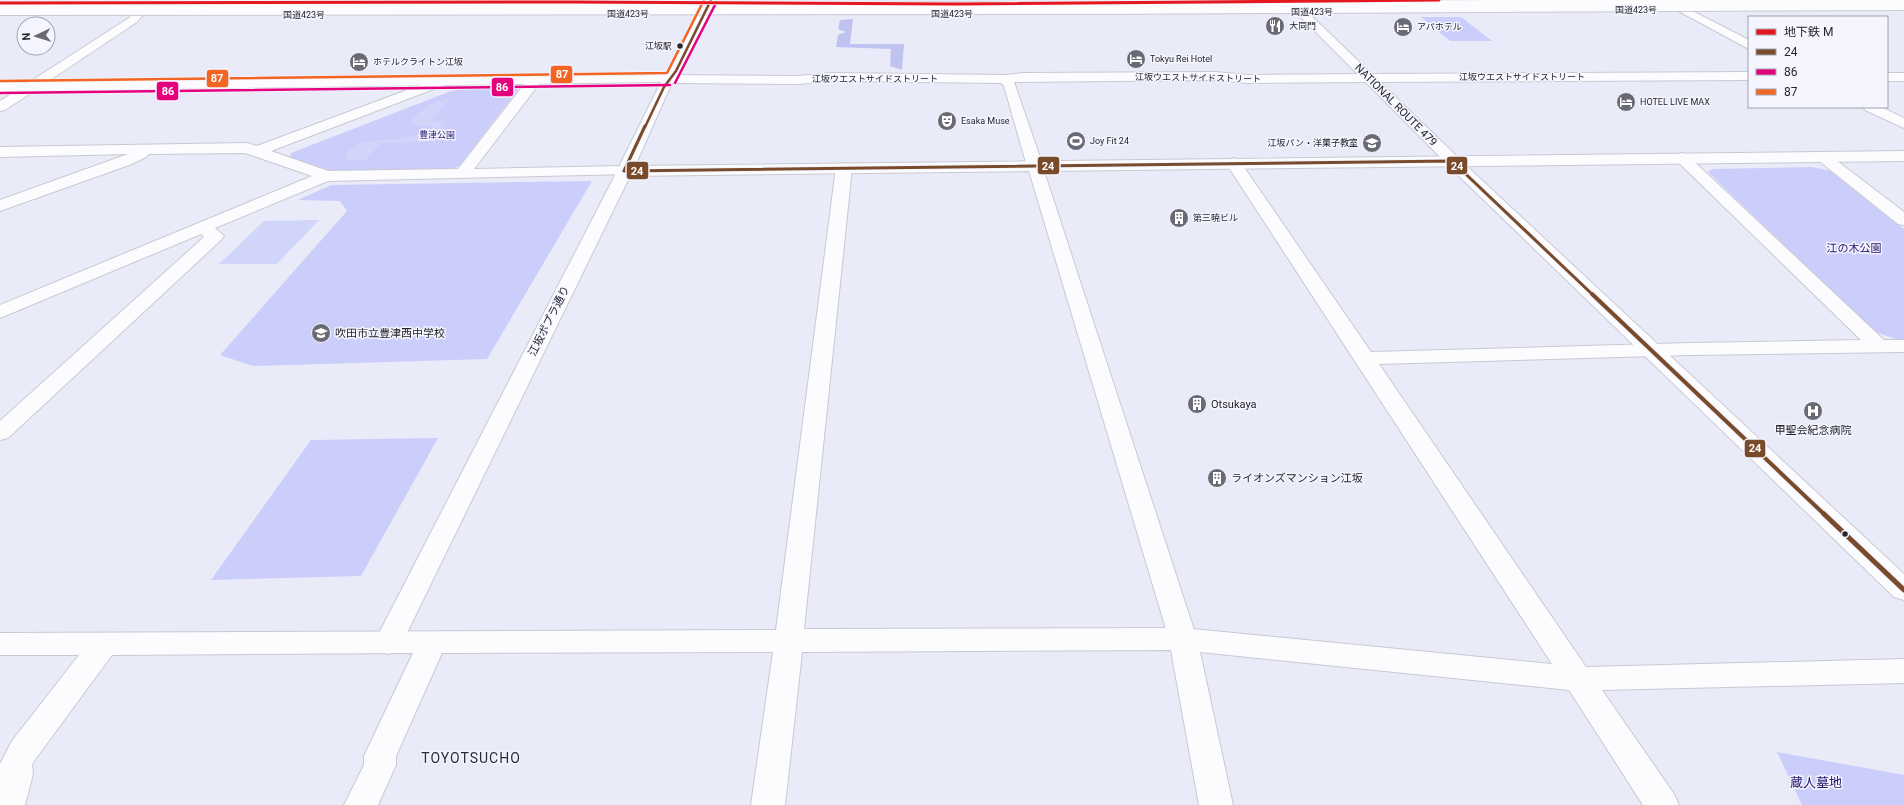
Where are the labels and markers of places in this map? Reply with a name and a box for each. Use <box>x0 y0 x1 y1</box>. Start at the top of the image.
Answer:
restaurant icon: 大同門 <box>1264 15 1286 37</box>
hotel icon: アパホテル <box>1392 16 1414 38</box>
place label: 大同門 <box>1289 21 1316 31</box>
place label: アパホテル <box>1417 22 1462 32</box>
place label: 江坂駅 <box>645 41 672 51</box>
marker: 江坂駅 <box>675 41 685 51</box>
hotel icon: Tokyu Rei Hotel <box>1125 48 1147 70</box>
hotel icon: ホテルクライトン江坂 <box>348 51 370 73</box>
place label: Tokyu Rei Hotel <box>1150 54 1212 64</box>
place label: ホテルクライトン江坂 <box>373 57 463 67</box>
hotel icon: HOTEL LIVE MAX <box>1615 91 1637 113</box>
place label: HOTEL LIVE MAX <box>1640 97 1710 107</box>
theatre icon: Esaka Muse <box>936 110 958 132</box>
place label: Esaka Muse <box>961 116 1010 126</box>
sports icon: Joy Fit 24 <box>1065 130 1087 152</box>
school or university icon: 江坂パン・洋菓子教室 <box>1361 132 1383 154</box>
place label: Joy Fit 24 <box>1090 136 1129 146</box>
place label: 江坂パン・洋菓子教室 <box>1268 138 1358 148</box>
building icon: 第三暁ビル <box>1168 207 1190 229</box>
place label: 第三暁ビル <box>1193 213 1238 223</box>
school or university icon: 吹田市立豊津西中学校 <box>310 322 332 344</box>
place label: 吹田市立豊津西中学校 <box>335 327 445 340</box>
building icon: Otsukaya <box>1186 393 1208 415</box>
place label: Otsukaya <box>1211 398 1257 411</box>
hospital icon: 甲聖会紀念病院 <box>1802 400 1824 422</box>
place label: 甲聖会紀念病院 <box>1775 424 1852 437</box>
building icon: ライオンズマンション江坂 <box>1206 467 1228 489</box>
place label: ライオンズマンション江坂 <box>1231 472 1363 485</box>
unlabelled marker <box>1840 529 1850 539</box>

